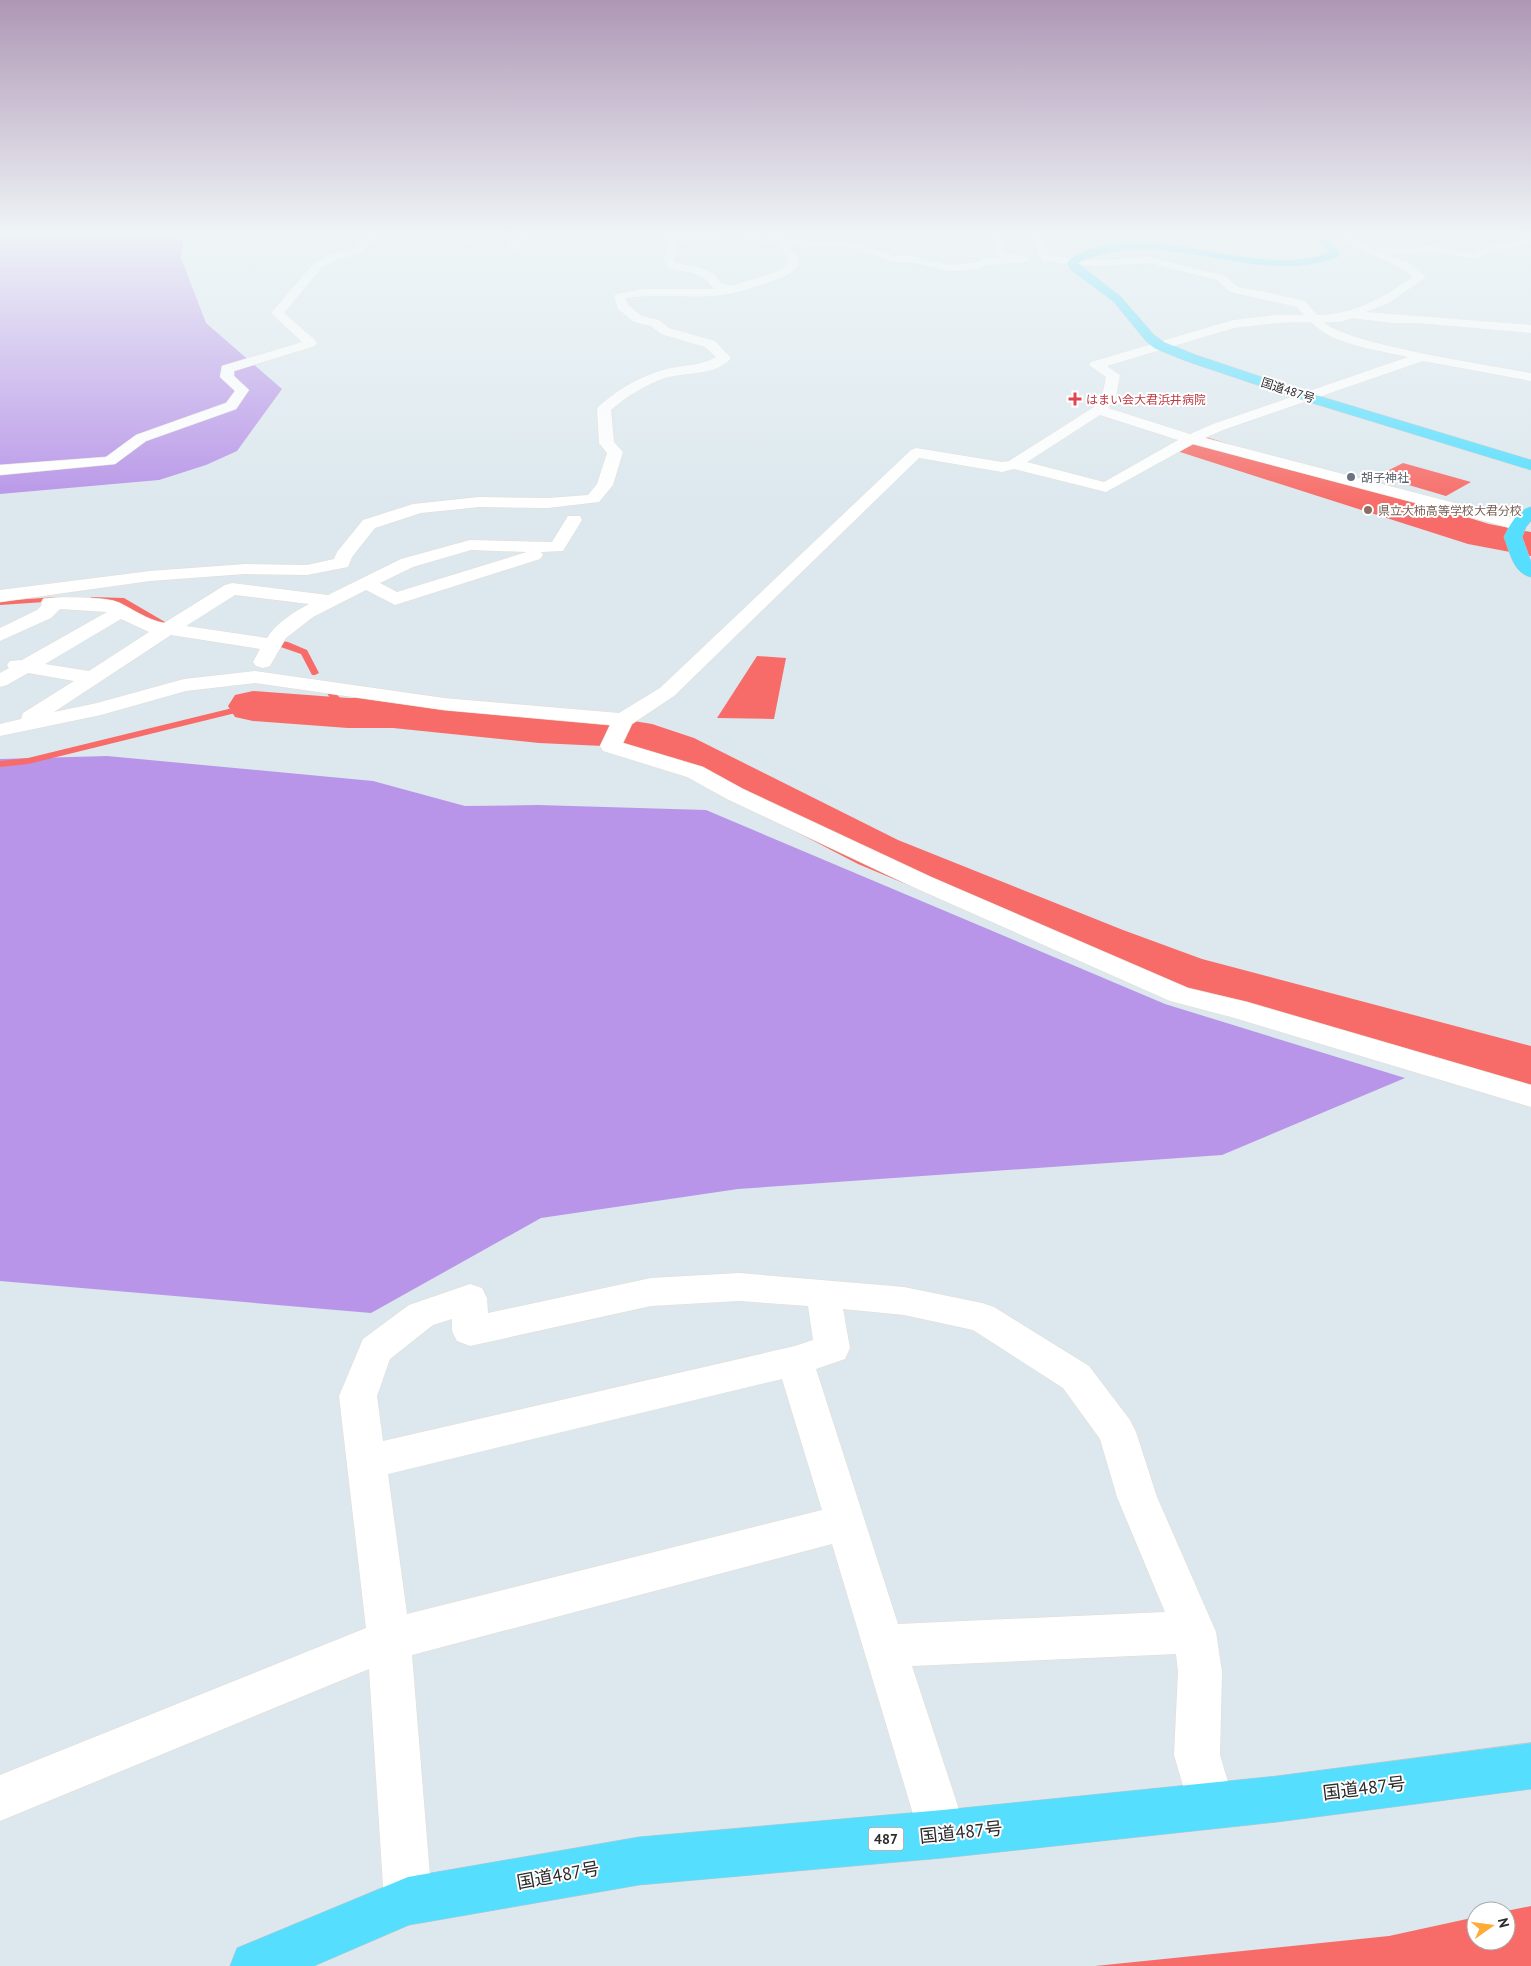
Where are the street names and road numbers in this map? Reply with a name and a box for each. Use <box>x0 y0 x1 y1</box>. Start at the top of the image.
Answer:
street label: 国道487号 <box>1259 374 1317 406</box>
street label: 国道487号 <box>1321 1772 1407 1804</box>
street label: 国道487号 <box>918 1816 1004 1848</box>
road number: 487 <box>868 1828 904 1850</box>
street label: 国道487号 <box>515 1856 601 1894</box>

